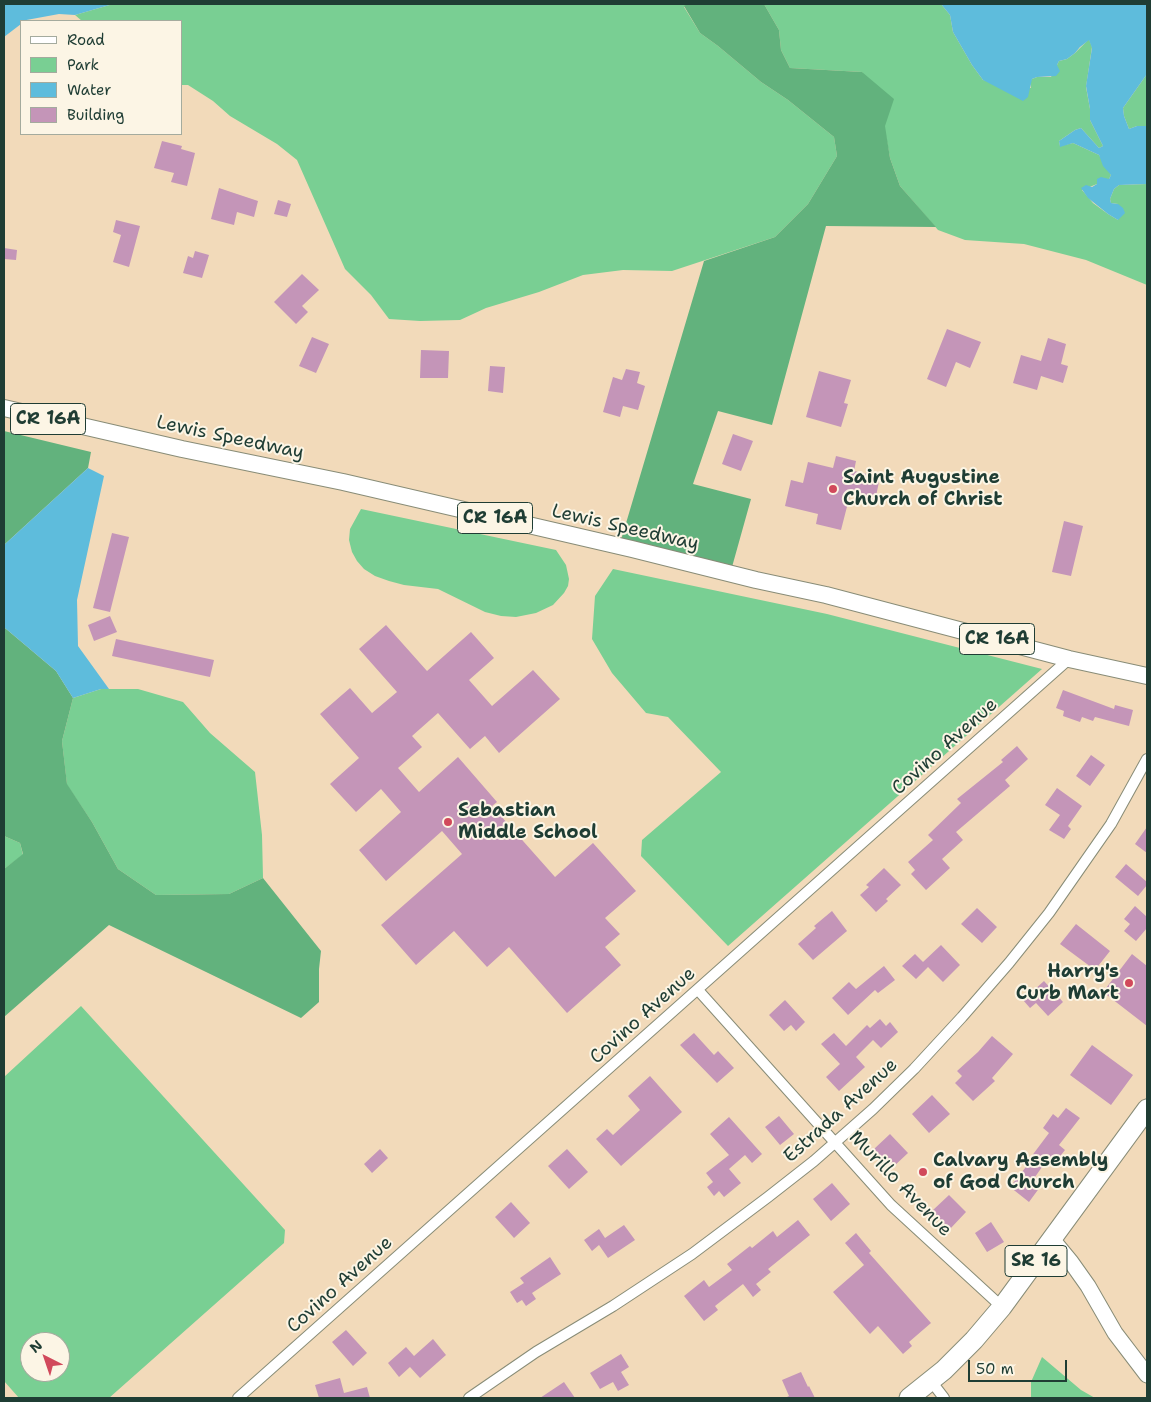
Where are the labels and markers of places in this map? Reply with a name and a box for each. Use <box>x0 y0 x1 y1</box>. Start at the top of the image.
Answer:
place label: Saint Augustine Church of Christ <box>843 467 1003 511</box>
marker: Saint Augustine Church of Christ <box>827 483 839 495</box>
place label: Sebastian Middle School <box>458 800 598 844</box>
marker: Sebastian Middle School <box>442 816 454 828</box>
place label: Harry's Curb Mart <box>1016 961 1119 1005</box>
marker: Harry's Curb Mart <box>1123 977 1135 989</box>
place label: Calvary Assembly of God Church <box>933 1150 1108 1194</box>
marker: Calvary Assembly of God Church <box>917 1166 929 1178</box>

